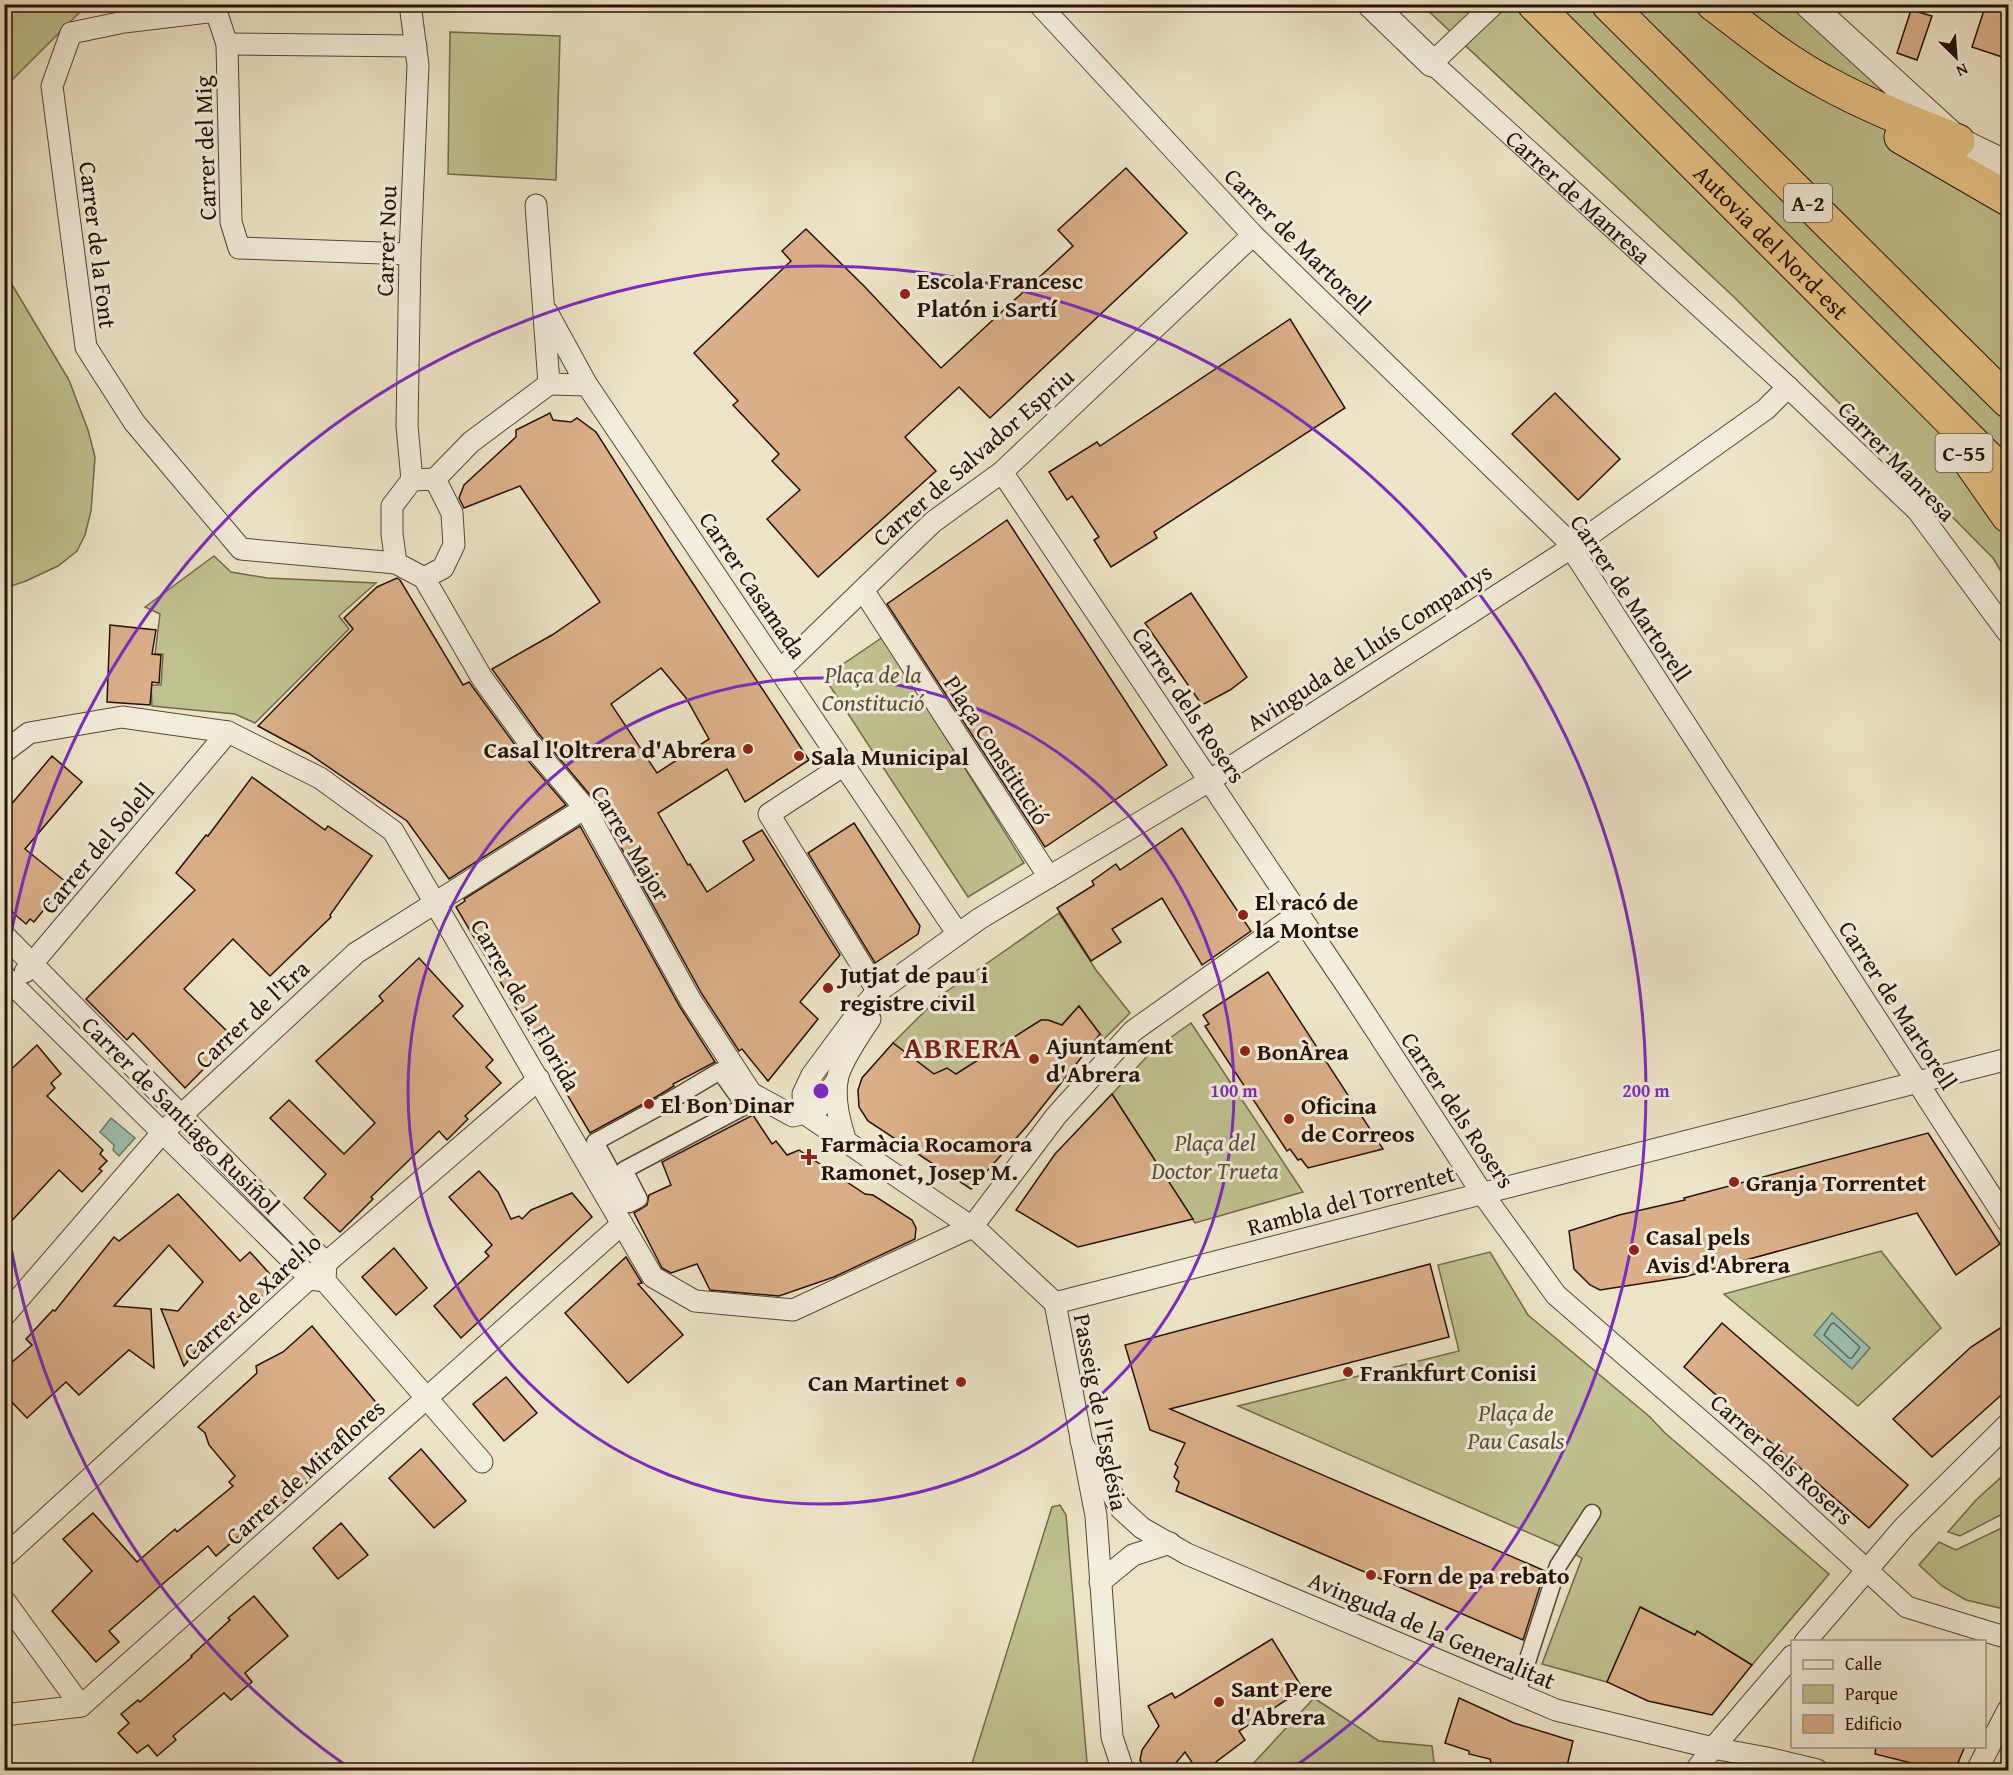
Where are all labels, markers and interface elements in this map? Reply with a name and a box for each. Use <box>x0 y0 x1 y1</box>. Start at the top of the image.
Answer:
north arrow <box>1926 27 1986 87</box>
text: N <box>1952 57 1972 84</box>
street label: Carrer del Mig <box>185 75 225 221</box>
street label: Carrer de Manresa <box>1498 121 1660 272</box>
street label: Autovia del Nord-est <box>1686 156 1858 328</box>
street label: Carrer de la Font <box>70 160 126 331</box>
street label: Carrer de Martorell <box>1217 160 1380 323</box>
road number: A-2 <box>1784 184 1832 222</box>
street label: Carrer Nou <box>367 185 405 297</box>
place label: Escola Francesc Platón i Sartí <box>917 263 1083 326</box>
marker: Escola Francesc Platón i Sartí <box>898 287 912 301</box>
street label: Carrer de Salvador Espriu <box>865 360 1081 554</box>
street label: Carrer Manresa <box>1830 393 1964 530</box>
road number: C-55 <box>1936 434 1992 472</box>
street label: Carrer Casamada <box>691 504 816 666</box>
street label: Carrer de Martorell <box>1562 507 1700 689</box>
street label: Avinguda de Lluís Companys <box>1239 554 1499 740</box>
street label: Carrer dels Rosers <box>1124 620 1254 790</box>
park label: Plaça de la Constitució <box>822 657 925 720</box>
street label: Plaça Constitució <box>935 668 1059 832</box>
place label: Casal l'Oltrera d'Abrera <box>484 732 737 767</box>
place label: Sala Municipal <box>811 739 969 774</box>
marker: Casal l'Oltrera d'Abrera <box>741 742 755 756</box>
marker: Sala Municipal <box>792 749 806 763</box>
street label: Carrer del Solell <box>32 775 163 921</box>
street label: Carrer Major <box>583 778 679 908</box>
place label: El racó de la Montse <box>1255 884 1359 947</box>
marker: El racó de la Montse <box>1236 908 1250 922</box>
street label: Carrer de la Florida <box>462 912 590 1099</box>
street label: Carrer de Martorell <box>1830 913 1966 1097</box>
street label: Carrer de l'Era <box>187 951 318 1076</box>
place label: Jutjat de pau i registre civil <box>836 957 988 1020</box>
marker: Jutjat de pau i registre civil <box>821 981 835 995</box>
street label: Carrer de Santiago Rusiñol <box>74 1008 288 1222</box>
district label: ABRERA <box>903 1025 1023 1069</box>
street label: Carrer dels Rosers <box>1393 1025 1523 1195</box>
place label: Ajuntament d'Abrera <box>1046 1028 1173 1091</box>
place label: BonÀrea <box>1257 1034 1350 1069</box>
marker: BonÀrea <box>1238 1044 1252 1058</box>
marker: Ajuntament d'Abrera <box>1027 1052 1041 1066</box>
text: 100 m <box>1210 1077 1258 1104</box>
text: 200 m <box>1622 1077 1670 1104</box>
centre of rings <box>811 1081 831 1101</box>
place label: El Bon Dinar <box>661 1087 794 1122</box>
place label: Oficina de Correos <box>1301 1088 1415 1151</box>
marker: El Bon Dinar <box>642 1097 656 1111</box>
marker: Oficina de Correos <box>1282 1112 1296 1126</box>
park label: Plaça del Doctor Trueta <box>1150 1125 1279 1188</box>
place label: Farmàcia Rocamora Ramonet, Josep M. <box>821 1126 1033 1189</box>
marker: Farmàcia Rocamora Ramonet, Josep M. <box>802 1150 816 1164</box>
street label: Rambla del Torrentet <box>1243 1155 1459 1245</box>
place label: Granja Torrentet <box>1746 1165 1926 1200</box>
marker: Granja Torrentet <box>1727 1175 1741 1189</box>
place label: Casal pels Avis d'Abrera <box>1646 1219 1791 1282</box>
street label: Carrer de Xarel·lo <box>175 1225 329 1369</box>
marker: Casal pels Avis d'Abrera <box>1627 1243 1641 1257</box>
street label: Passeig de l'Església <box>1065 1310 1137 1514</box>
place label: Frankfurt Conisi <box>1360 1355 1537 1390</box>
place label: Can Martinet <box>808 1365 949 1400</box>
marker: Frankfurt Conisi <box>1341 1365 1355 1379</box>
marker: Can Martinet <box>954 1375 968 1389</box>
street label: Carrer dels Rosers <box>1703 1385 1861 1533</box>
street label: Carrer de Miraflores <box>217 1391 393 1553</box>
park label: Plaça de Pau Casals <box>1467 1395 1565 1458</box>
place label: Forn de pa rebato <box>1383 1558 1570 1593</box>
street label: Avinguda de la Generalitat <box>1303 1562 1562 1698</box>
marker: Forn de pa rebato <box>1364 1568 1378 1582</box>
legend <box>1791 1640 1986 1748</box>
text: Calle <box>1845 1650 1882 1677</box>
place label: Sant Pere d'Abrera <box>1231 1671 1333 1734</box>
text: Parque <box>1845 1680 1898 1707</box>
marker: Sant Pere d'Abrera <box>1212 1695 1226 1709</box>
text: Edificio <box>1845 1710 1902 1737</box>

